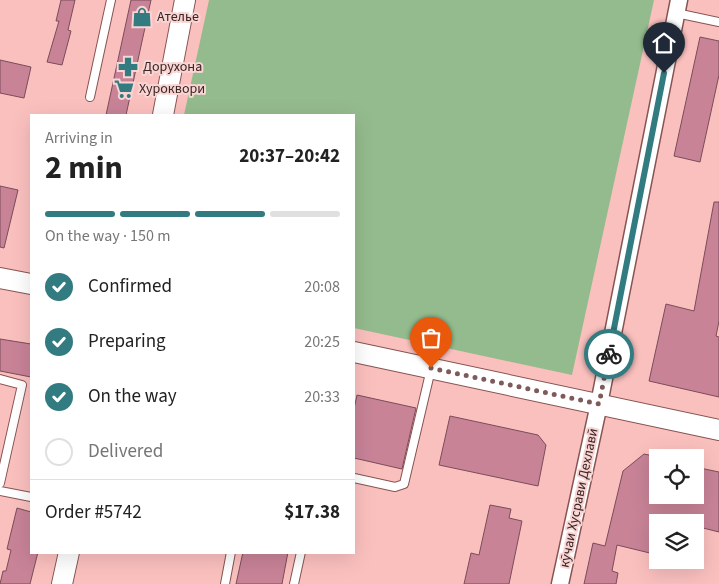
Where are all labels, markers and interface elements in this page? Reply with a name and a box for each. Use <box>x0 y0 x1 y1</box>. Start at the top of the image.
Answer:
shop icon: Ателье <box>131 6 153 28</box>
place label: Ателье <box>157 7 199 27</box>
pin <box>643 22 685 73</box>
icon: home <box>650 29 678 57</box>
pharmacy icon: Дорухона <box>117 56 139 78</box>
place label: Дорухона <box>143 57 202 77</box>
supermarket icon: Хуроквори <box>113 78 135 100</box>
place label: Хуроквори <box>139 79 205 99</box>
text: Arriving in <box>45 127 113 149</box>
text: 20:37–20:42 <box>239 143 340 170</box>
text: 2 min <box>45 145 123 191</box>
text: On the way · 150 m <box>45 225 170 247</box>
icon: check <box>45 273 73 301</box>
text: Confirmed <box>88 273 172 300</box>
text: 20:08 <box>304 276 340 298</box>
pin <box>410 317 452 368</box>
icon: bag <box>417 324 445 352</box>
icon: check <box>45 328 73 356</box>
text: Preparing <box>88 328 166 355</box>
courier <box>584 329 634 379</box>
text: 20:25 <box>304 331 340 353</box>
icon: bike <box>595 340 623 368</box>
icon: check <box>45 383 73 411</box>
text: On the way <box>88 383 177 410</box>
text: 20:33 <box>304 386 340 408</box>
street label: кӯчаи Хусрави Дехлавӣ <box>554 426 604 570</box>
text: Delivered <box>88 438 163 465</box>
map controls <box>649 449 704 569</box>
button: locate <box>649 449 704 504</box>
text: Order #5742 <box>45 499 142 526</box>
text: $17.38 <box>284 499 340 526</box>
button: layers <box>649 514 704 569</box>

